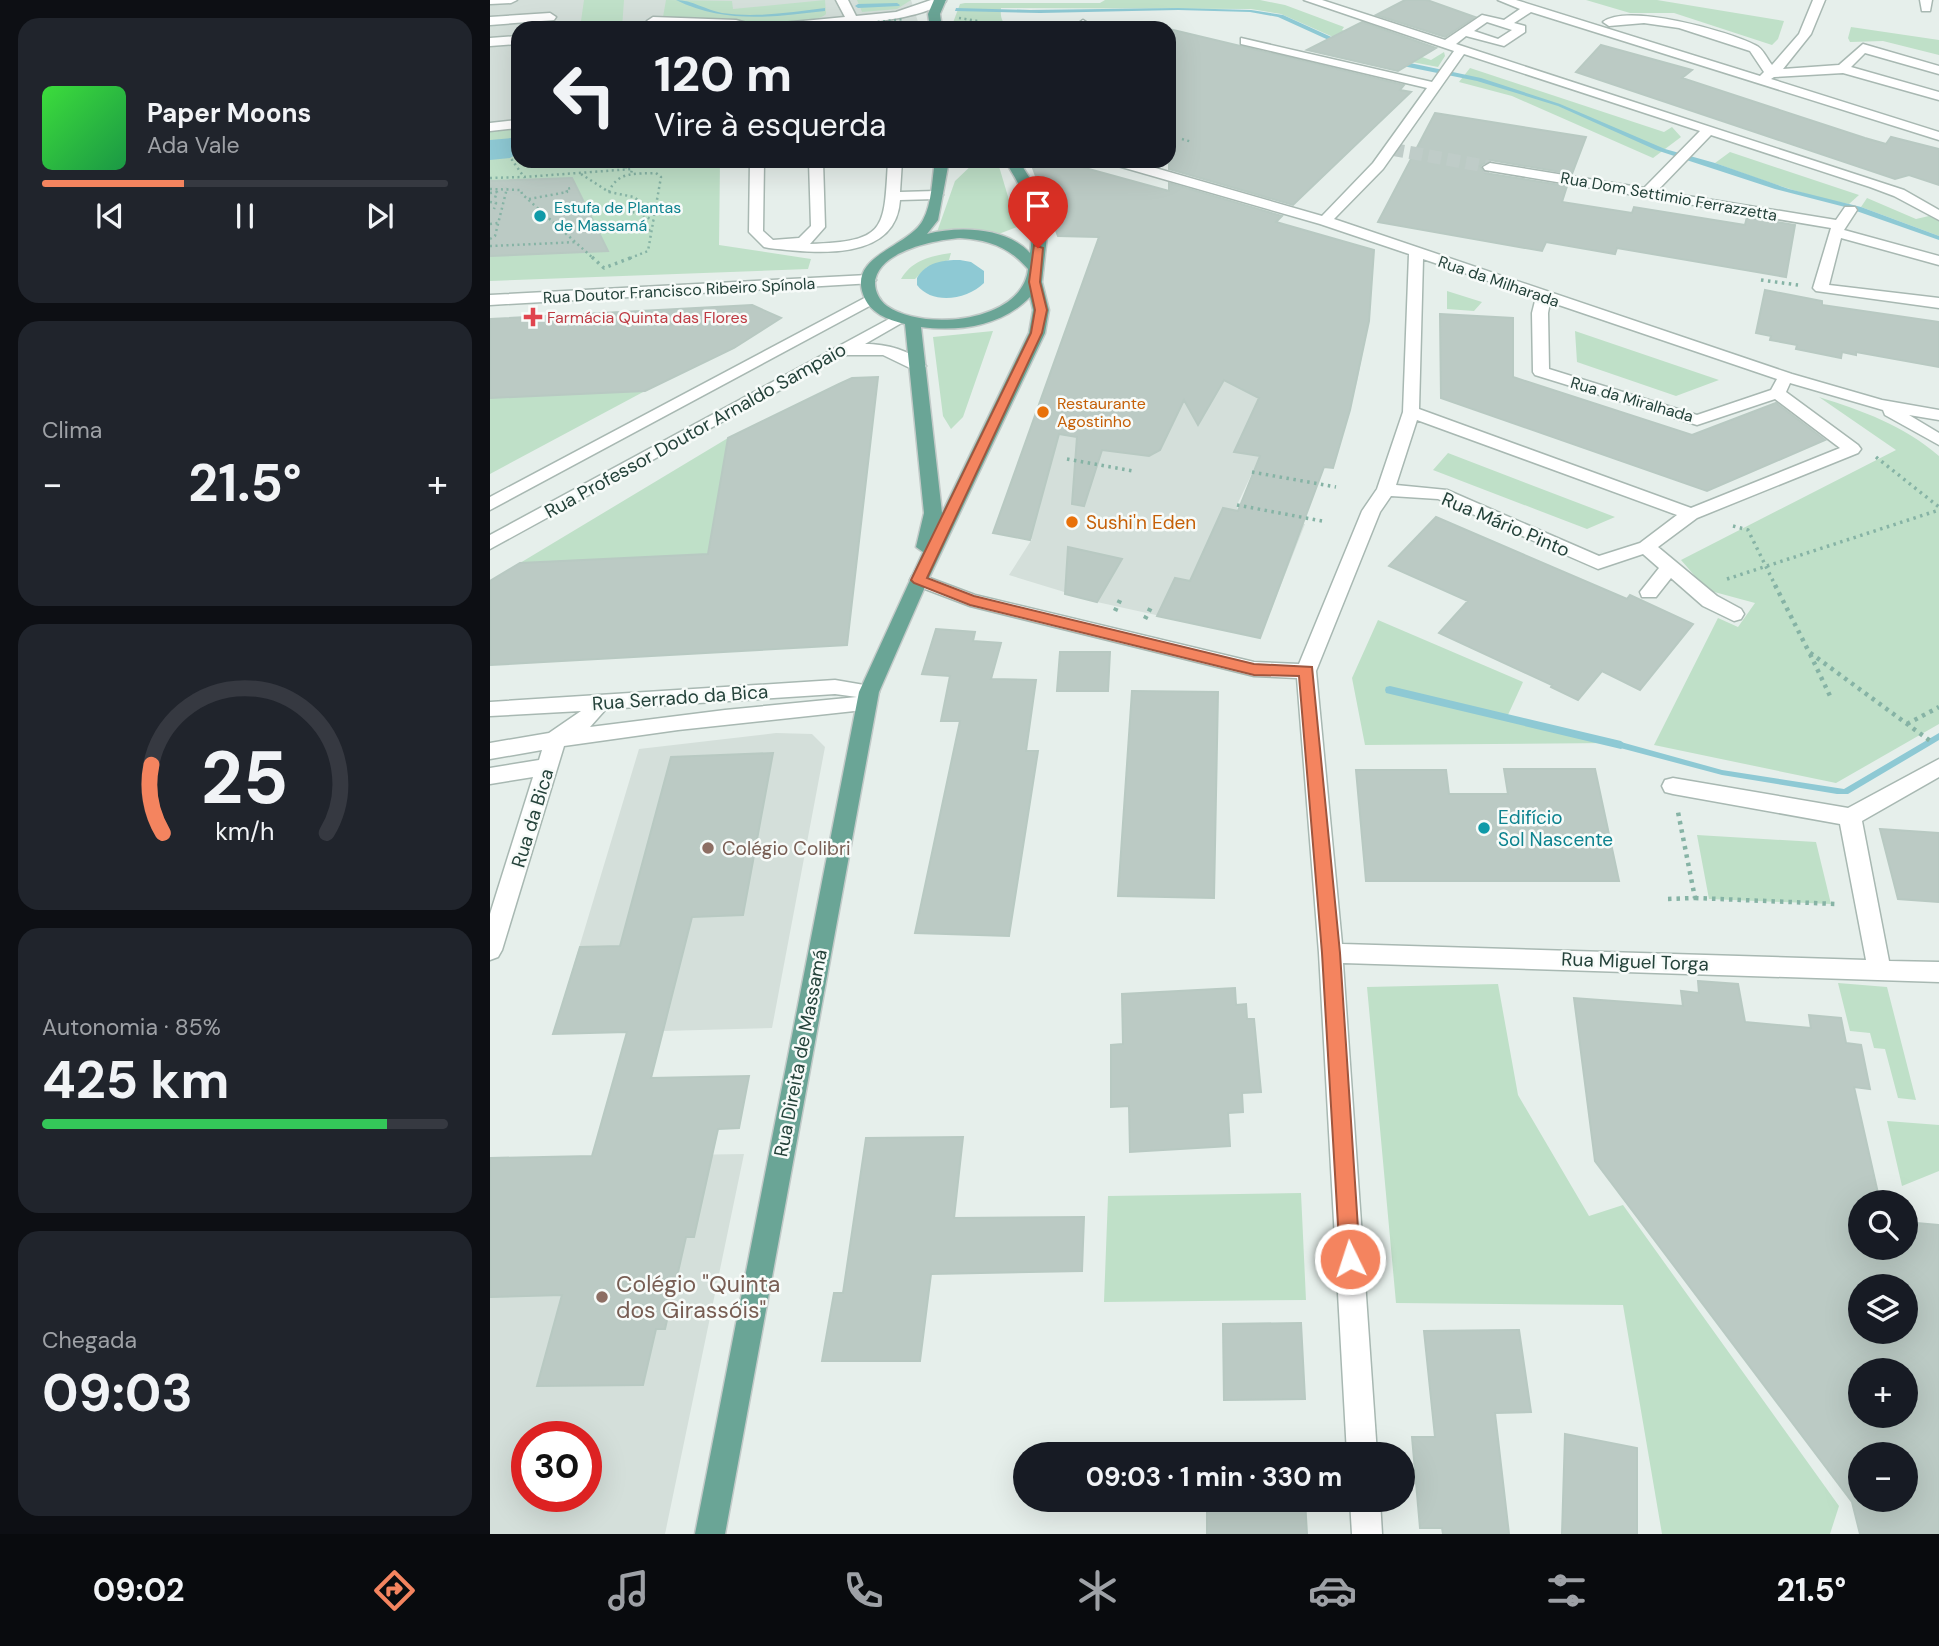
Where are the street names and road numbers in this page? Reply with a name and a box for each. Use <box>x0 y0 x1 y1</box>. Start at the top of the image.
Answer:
street label: Rua Dom Settimio Ferrazzetta <box>1559 167 1779 226</box>
street label: Rua da Milharada <box>1435 251 1562 312</box>
street label: Rua Doutor Francisco Ribeiro Spínola <box>542 273 816 308</box>
street label: Rua Professor Doutor Arnaldo Sampaio <box>540 337 851 524</box>
street label: Rua da Miralhada <box>1568 372 1696 427</box>
street label: Rua Mário Pinto <box>1438 486 1574 563</box>
street label: Rua Serrado da Bica <box>591 679 769 716</box>
street label: Rua da Bica <box>506 766 559 871</box>
street label: Rua Miguel Torga <box>1561 946 1709 977</box>
street label: Rua Direita de Massamá <box>768 947 833 1159</box>

